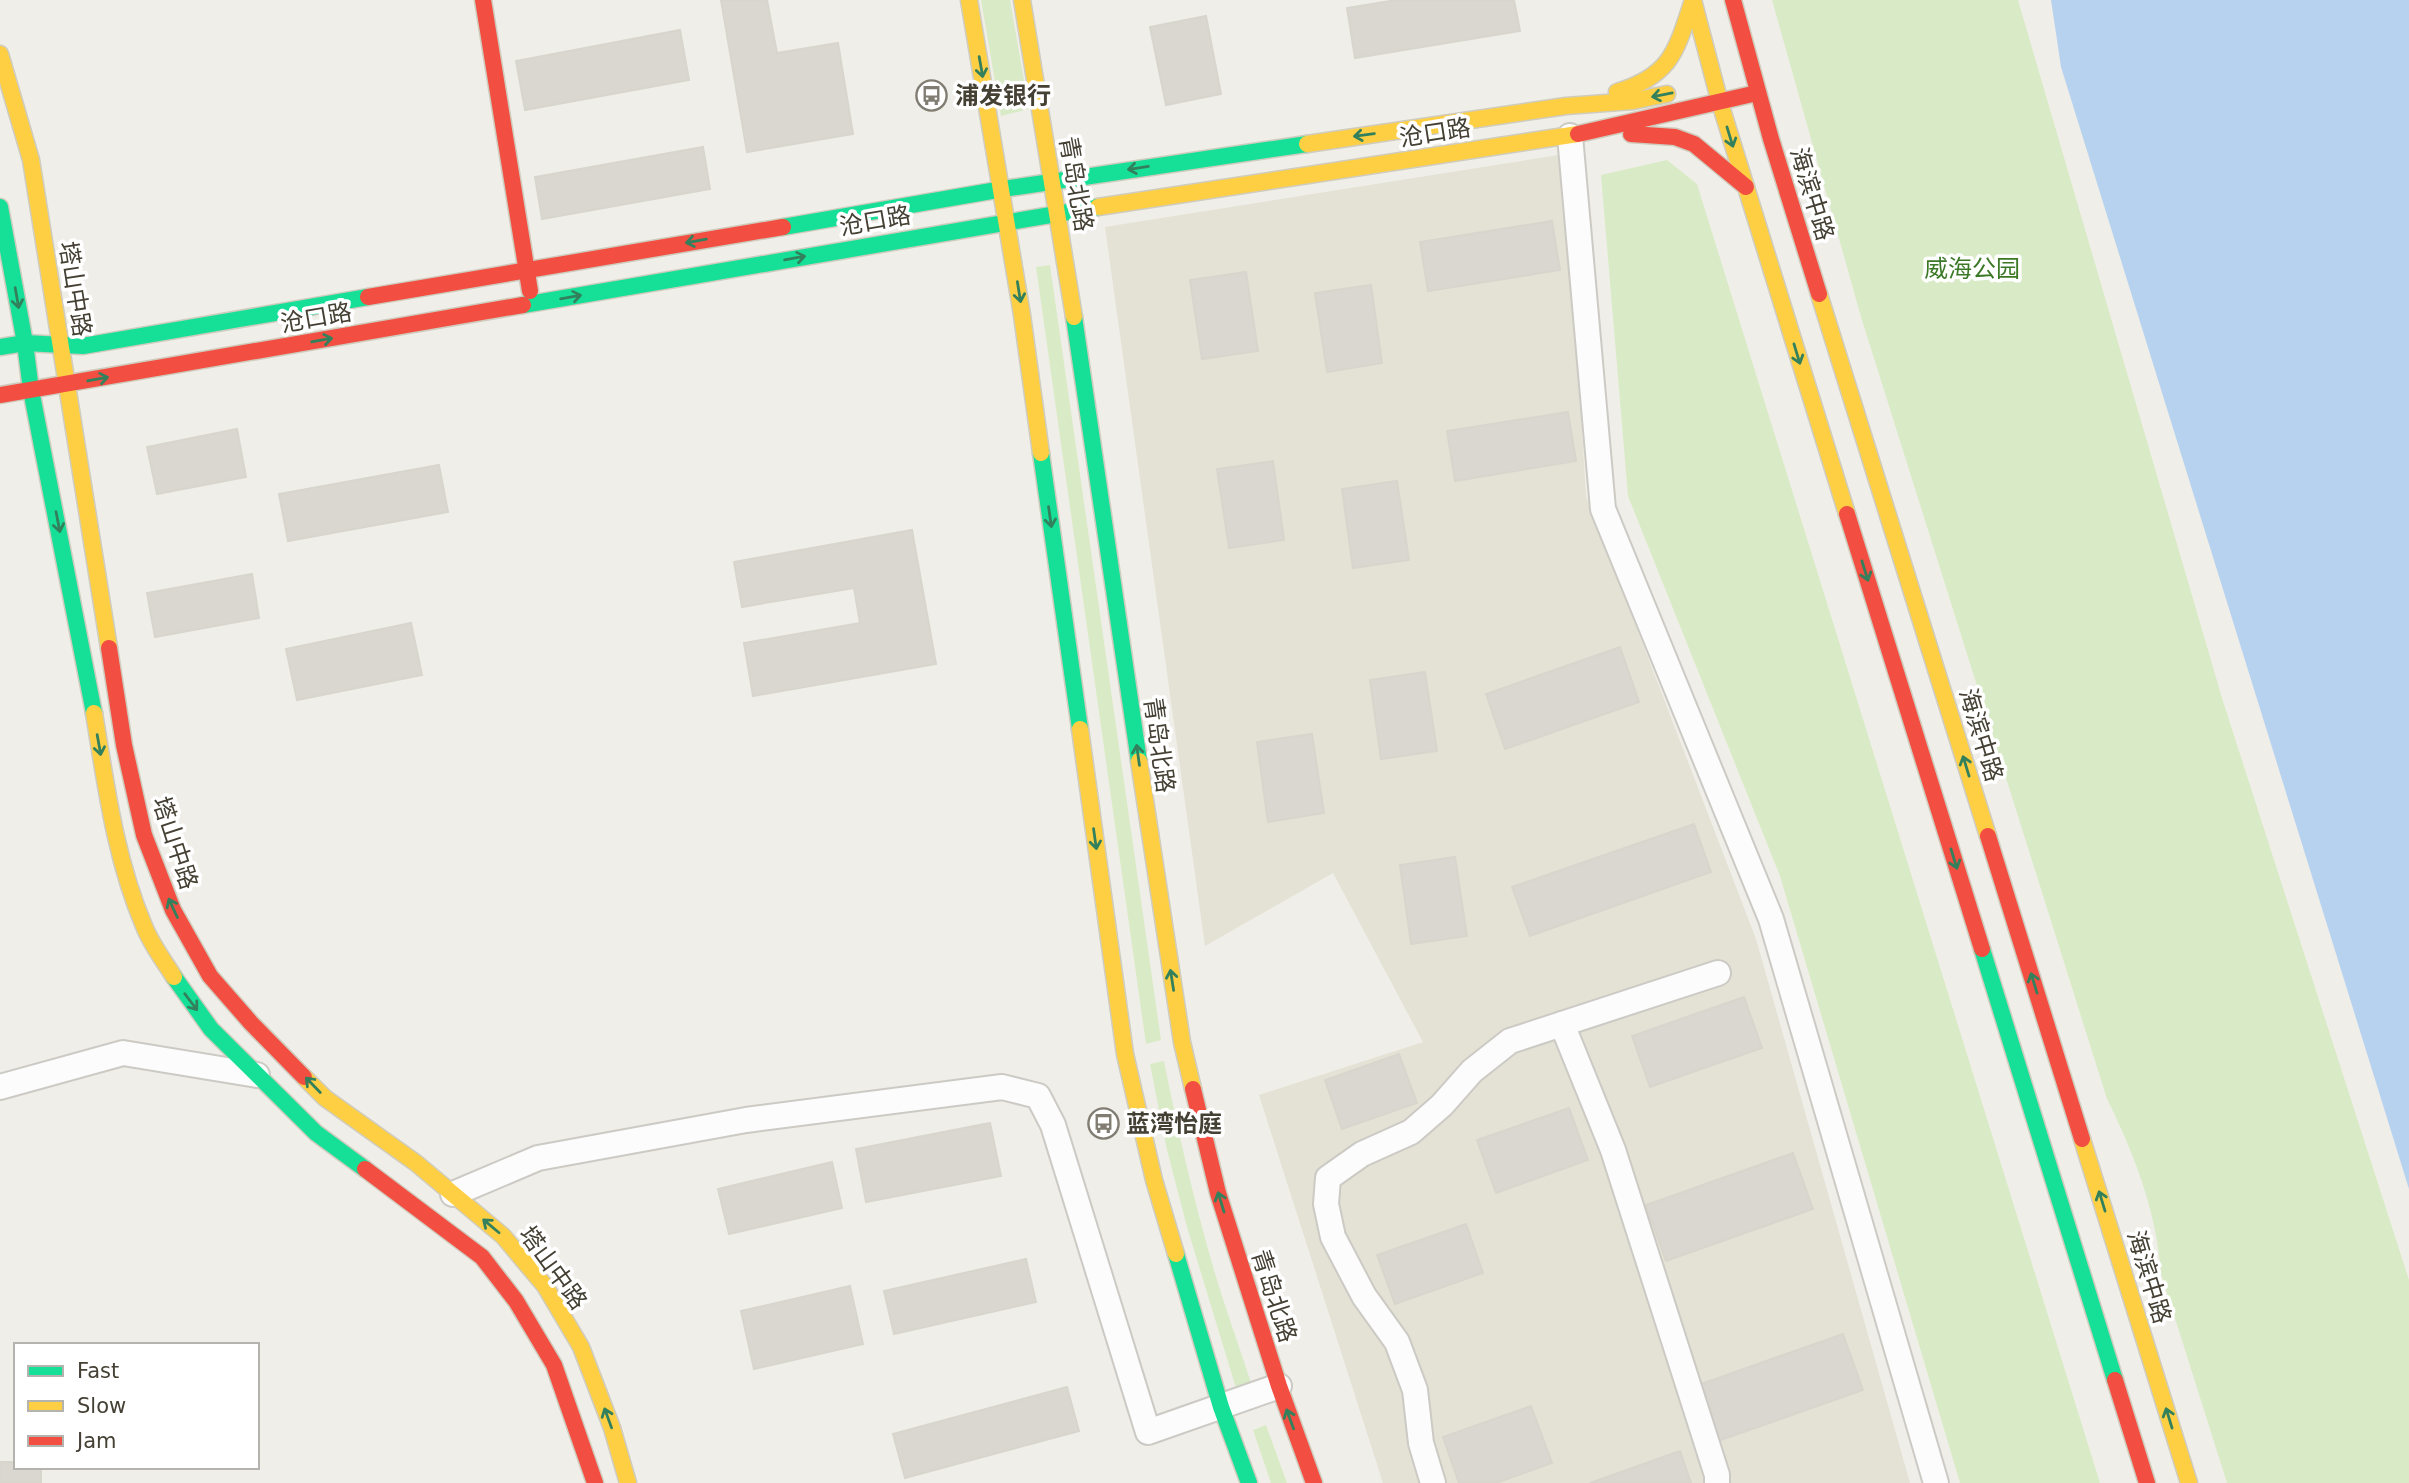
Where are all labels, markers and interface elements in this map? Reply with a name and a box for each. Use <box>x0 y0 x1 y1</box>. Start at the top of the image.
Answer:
one-way arrow <box>975 55 988 78</box>
bus stop icon: 浦发银行 <box>915 79 949 113</box>
place label: 浦发银行 <box>955 82 1051 110</box>
one-way arrow <box>1651 88 1674 102</box>
street label: 沧口路 <box>1397 114 1473 152</box>
one-way arrow <box>1725 126 1738 148</box>
one-way arrow <box>1353 129 1375 142</box>
street label: 青岛北路 <box>1054 134 1098 234</box>
street label: 海滨中路 <box>1785 144 1839 244</box>
one-way arrow <box>1128 162 1150 175</box>
street label: 沧口路 <box>837 201 913 241</box>
one-way arrow <box>685 235 708 248</box>
street label: 塔山中路 <box>54 239 96 339</box>
one-way arrow <box>783 251 806 264</box>
park label: 威海公园 <box>1924 255 2020 283</box>
one-way arrow <box>1013 280 1026 302</box>
one-way arrow <box>10 286 24 309</box>
one-way arrow <box>559 290 582 303</box>
street label: 沧口路 <box>278 298 354 338</box>
one-way arrow <box>310 333 333 346</box>
one-way arrow <box>1792 343 1805 365</box>
one-way arrow <box>86 372 109 385</box>
one-way arrow <box>1044 505 1057 528</box>
one-way arrow <box>51 510 65 533</box>
one-way arrow <box>1859 560 1872 582</box>
street label: 海滨中路 <box>1954 685 2008 785</box>
street label: 青岛北路 <box>1138 696 1180 794</box>
one-way arrow <box>93 734 106 756</box>
one-way arrow <box>1131 744 1144 767</box>
one-way arrow <box>1959 755 1972 777</box>
street label: 塔山中路 <box>147 793 203 893</box>
one-way arrow <box>1089 827 1102 850</box>
one-way arrow <box>1948 848 1961 870</box>
one-way arrow <box>166 898 179 919</box>
one-way arrow <box>1165 969 1178 992</box>
one-way arrow <box>2027 973 2039 995</box>
one-way arrow <box>184 993 199 1011</box>
one-way arrow <box>304 1077 321 1094</box>
bus stop icon: 蓝湾怡庭 <box>1086 1107 1120 1141</box>
place label: 蓝湾怡庭 <box>1126 1110 1222 1138</box>
one-way arrow <box>2094 1190 2107 1212</box>
one-way arrow <box>1213 1191 1226 1213</box>
one-way arrow <box>482 1218 500 1234</box>
street label: 塔山中路 <box>513 1221 593 1315</box>
street label: 海滨中路 <box>2122 1227 2176 1327</box>
street label: 青岛北路 <box>1246 1246 1302 1346</box>
legend <box>14 1343 259 1469</box>
text: Fast <box>77 1359 119 1383</box>
text: Slow <box>77 1394 126 1418</box>
one-way arrow <box>601 1407 613 1429</box>
one-way arrow <box>2162 1407 2175 1429</box>
one-way arrow <box>1283 1408 1296 1430</box>
text: Jam <box>75 1429 117 1453</box>

